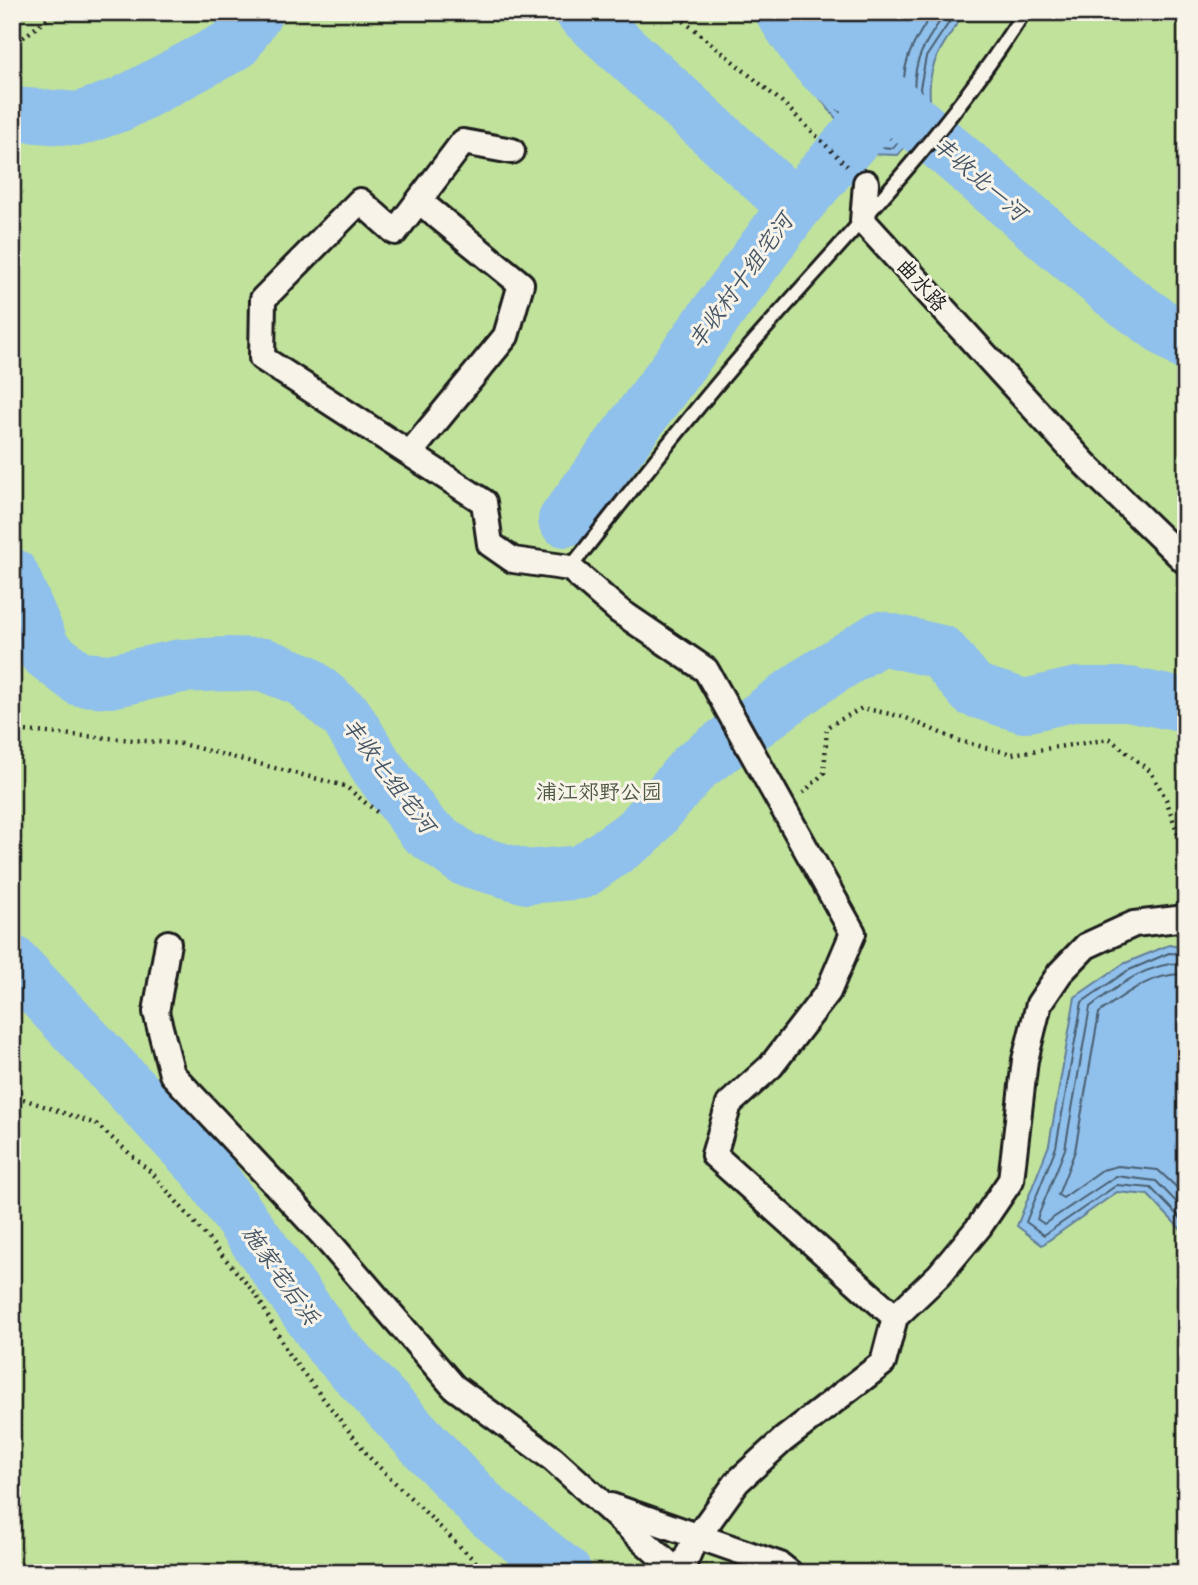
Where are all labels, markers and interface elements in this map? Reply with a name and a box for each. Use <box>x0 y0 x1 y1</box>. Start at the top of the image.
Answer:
water label: 丰收北一河 <box>927 129 1036 230</box>
water label: 丰收村十组宅河 <box>681 204 802 355</box>
street label: 曲水路 <box>891 252 953 318</box>
water label: 丰收七组宅河 <box>335 711 445 842</box>
park label: 浦江郊野公园 <box>536 778 662 806</box>
water label: 施家宅后浜 <box>236 1219 327 1332</box>

